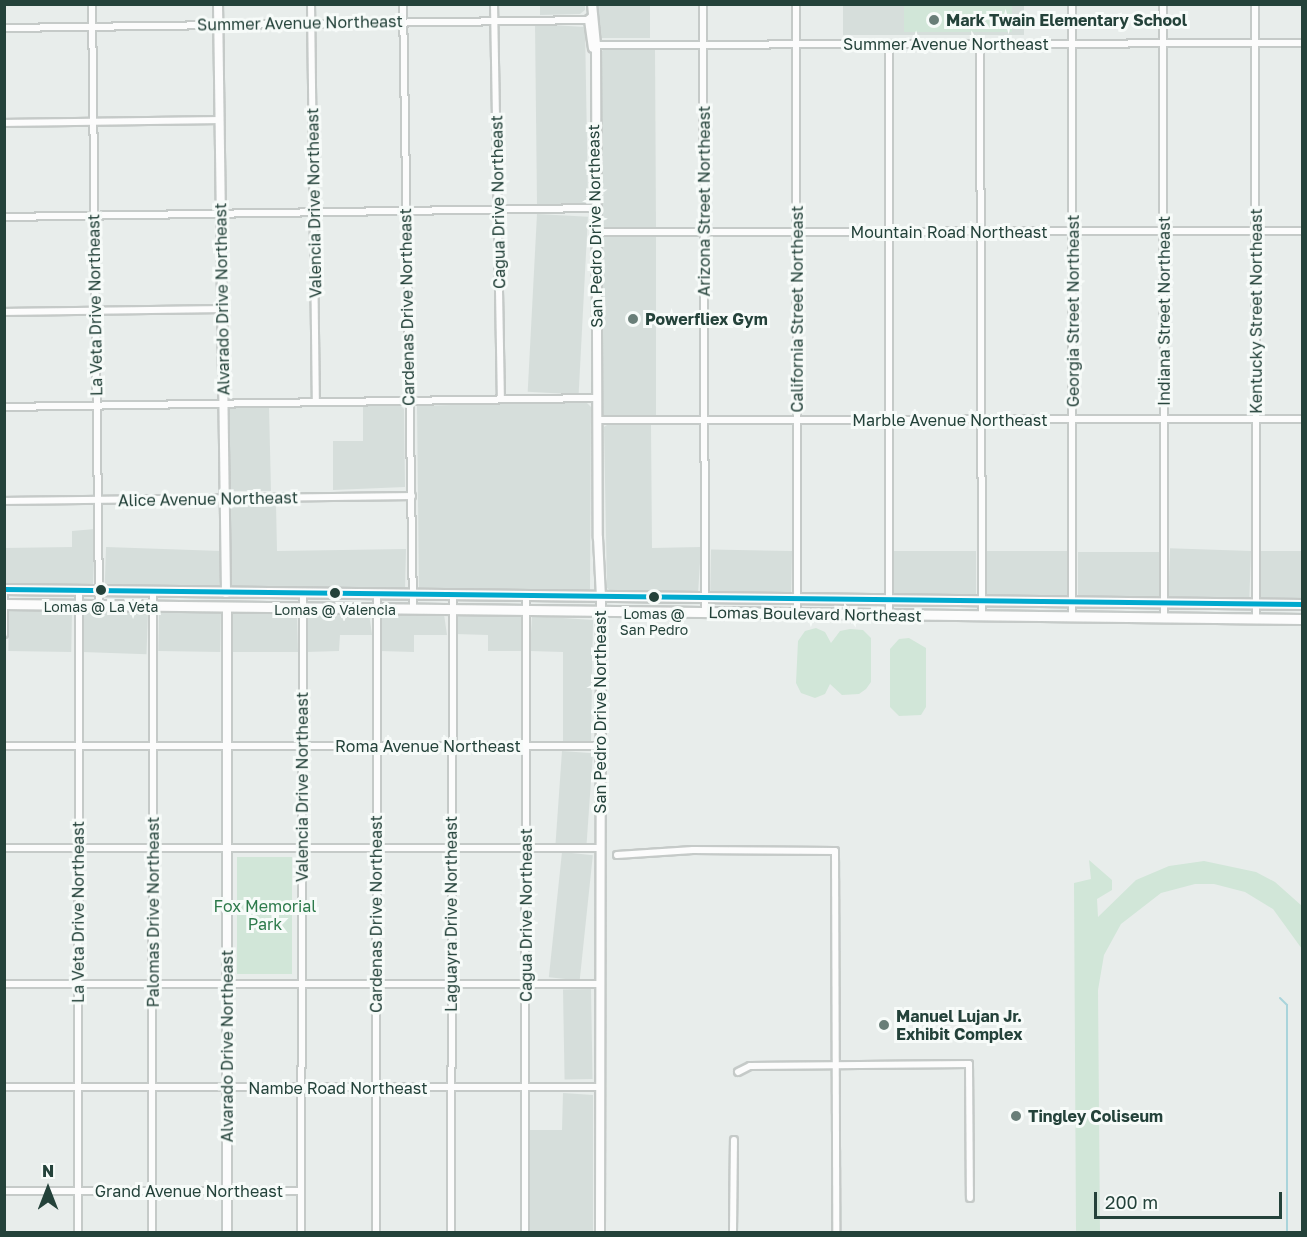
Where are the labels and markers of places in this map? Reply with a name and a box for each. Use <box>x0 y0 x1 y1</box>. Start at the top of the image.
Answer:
place label: Mark Twain Elementary School <box>946 10 1187 30</box>
marker: Mark Twain Elementary School <box>927 13 941 27</box>
place label: Powerfliex Gym <box>645 309 768 329</box>
marker: Powerfliex Gym <box>626 312 640 326</box>
marker: Lomas @ La Veta <box>95 584 107 596</box>
marker: Lomas @ Valencia <box>329 587 341 599</box>
marker: Lomas @ San Pedro <box>648 591 660 603</box>
place label: Lomas @ La Veta <box>44 599 158 615</box>
place label: Lomas @ Valencia <box>274 602 396 618</box>
place label: Lomas @ San Pedro <box>620 606 688 638</box>
place label: Manuel Lujan Jr. Exhibit Complex <box>896 1006 1022 1044</box>
marker: Manuel Lujan Jr. Exhibit Complex <box>877 1018 891 1032</box>
place label: Tingley Coliseum <box>1028 1106 1163 1126</box>
marker: Tingley Coliseum <box>1009 1109 1023 1123</box>

